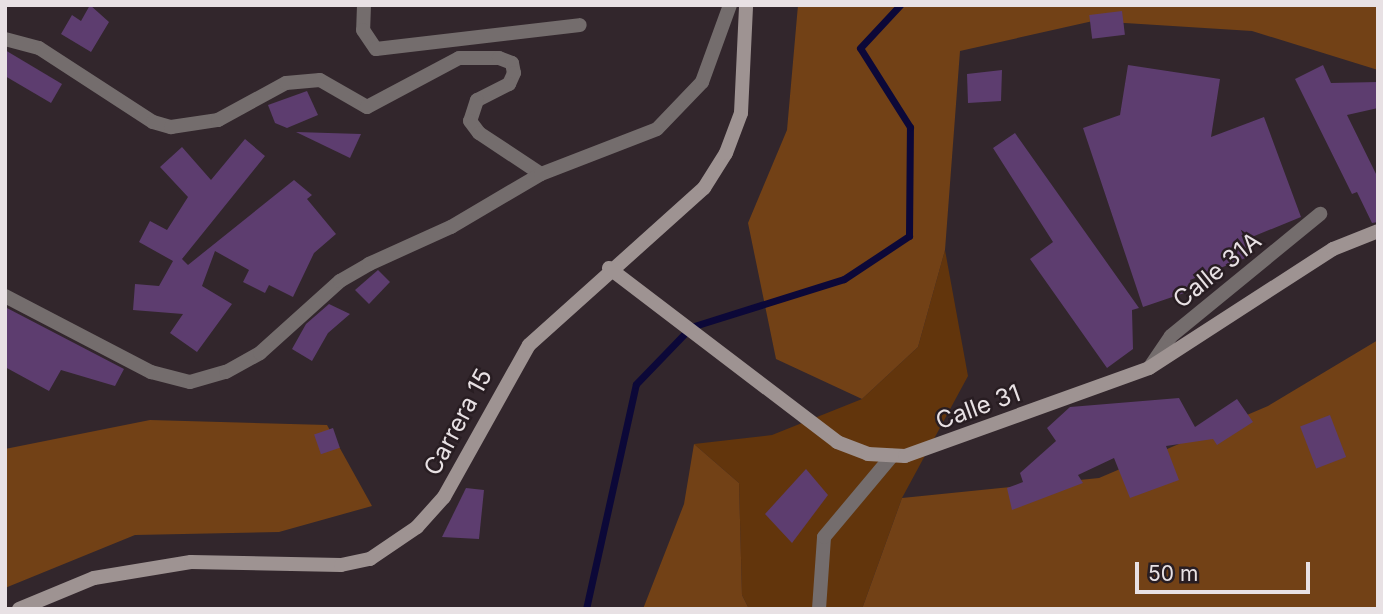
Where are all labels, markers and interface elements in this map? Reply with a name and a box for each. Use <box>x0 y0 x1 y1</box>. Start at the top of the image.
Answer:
street label: Calle 31A <box>1167 226 1267 314</box>
street label: Carrera 15 <box>418 364 498 480</box>
street label: Calle 31 <box>932 378 1024 436</box>
scale bar <box>1138 548 1313 592</box>
text: 50 m <box>1148 561 1198 586</box>

